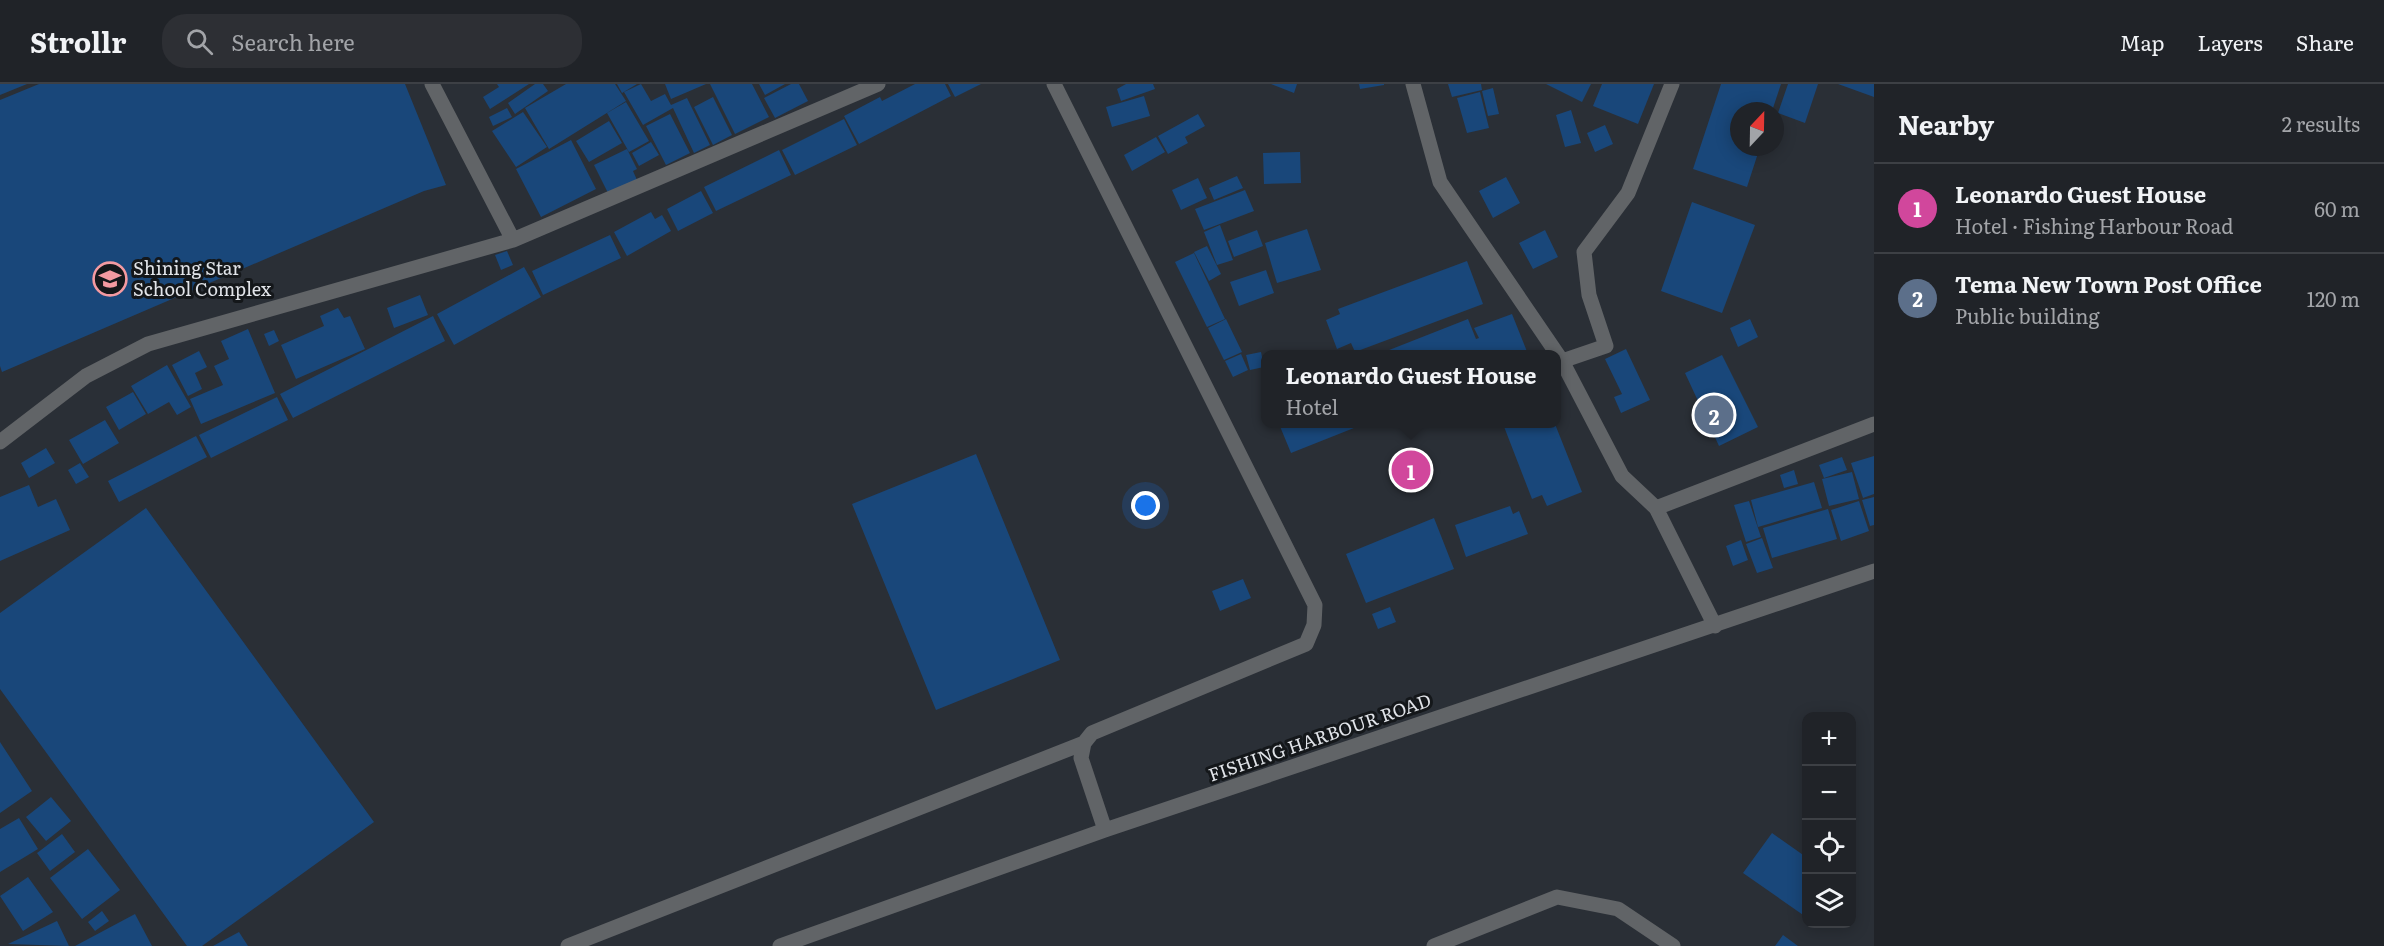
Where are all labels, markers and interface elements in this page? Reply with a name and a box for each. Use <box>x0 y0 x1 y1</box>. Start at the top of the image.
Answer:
search box <box>162 14 582 68</box>
text: Strollr <box>30 20 126 62</box>
icon: search <box>183 25 216 58</box>
text: Search here <box>231 25 355 58</box>
text: Map <box>2120 26 2165 57</box>
text: Layers <box>2198 26 2263 57</box>
text: Share <box>2296 26 2354 57</box>
north arrow <box>1730 102 1784 156</box>
text: Nearby <box>1898 104 1994 143</box>
text: 2 results <box>2282 108 2360 138</box>
text: Leonardo Guest House <box>1955 177 2206 210</box>
text: 1 <box>1913 193 1922 223</box>
text: 60 m <box>2314 193 2360 223</box>
text: Hotel · Fishing Harbour Road <box>1955 210 2233 240</box>
place label: Shining Star School Complex <box>133 254 272 302</box>
school or university icon: Shining Star School Complex <box>92 261 128 297</box>
text: Tema New Town Post Office <box>1955 267 2262 300</box>
text: 2 <box>1912 283 1923 313</box>
text: 120 m <box>2307 283 2360 313</box>
text: Public building <box>1955 300 2100 330</box>
popup <box>1261 350 1561 428</box>
text: Leonardo Guest House <box>1285 358 1537 391</box>
text: Hotel <box>1285 391 1338 421</box>
pin: 2 <box>1694 392 1734 438</box>
pin: 1 <box>1392 448 1430 492</box>
your location <box>1131 491 1160 520</box>
street label: FISHING HARBOUR ROAD <box>1204 686 1435 787</box>
map controls <box>1802 712 1856 928</box>
button: + <box>1802 712 1856 766</box>
button: − <box>1802 766 1856 820</box>
button: locate <box>1802 820 1856 874</box>
button: layers <box>1802 874 1856 928</box>

